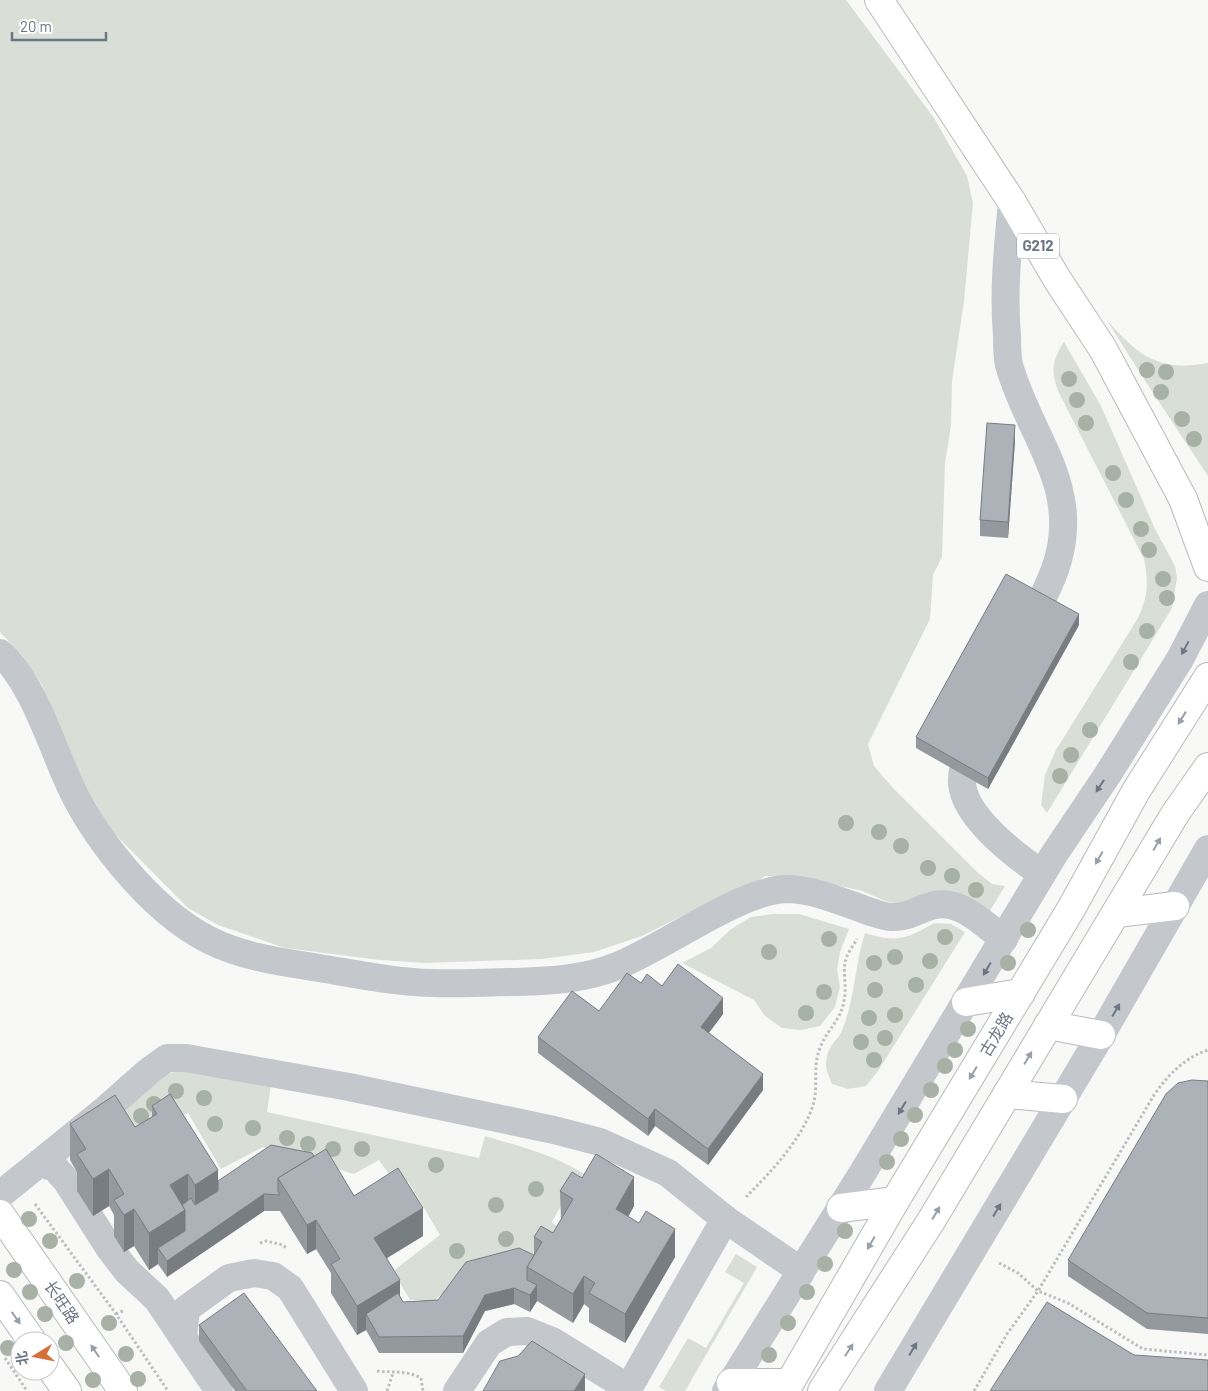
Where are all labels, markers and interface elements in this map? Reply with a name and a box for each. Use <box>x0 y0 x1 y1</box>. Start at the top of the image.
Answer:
scale bar <box>12 10 106 42</box>
text: 20 m <box>20 17 52 35</box>
road number: G212 <box>1017 234 1059 258</box>
one-way arrow <box>1181 641 1189 655</box>
one-way arrow <box>1178 712 1187 725</box>
one-way arrow <box>1095 779 1105 793</box>
one-way arrow <box>1153 837 1161 852</box>
one-way arrow <box>1095 851 1104 865</box>
one-way arrow <box>982 962 991 975</box>
one-way arrow <box>1111 1004 1120 1017</box>
street label: 古龙路 <box>975 1008 1016 1059</box>
one-way arrow <box>1024 1052 1033 1065</box>
one-way arrow <box>968 1067 977 1080</box>
one-way arrow <box>898 1101 907 1114</box>
one-way arrow <box>993 1204 1002 1217</box>
one-way arrow <box>931 1206 940 1219</box>
one-way arrow <box>866 1236 875 1249</box>
street label: 长旺路 <box>41 1277 84 1327</box>
one-way arrow <box>11 1311 21 1325</box>
north arrow <box>10 1331 60 1381</box>
one-way arrow <box>844 1343 853 1357</box>
one-way arrow <box>909 1343 918 1356</box>
one-way arrow <box>90 1344 100 1358</box>
text: 北 <box>12 1350 31 1367</box>

